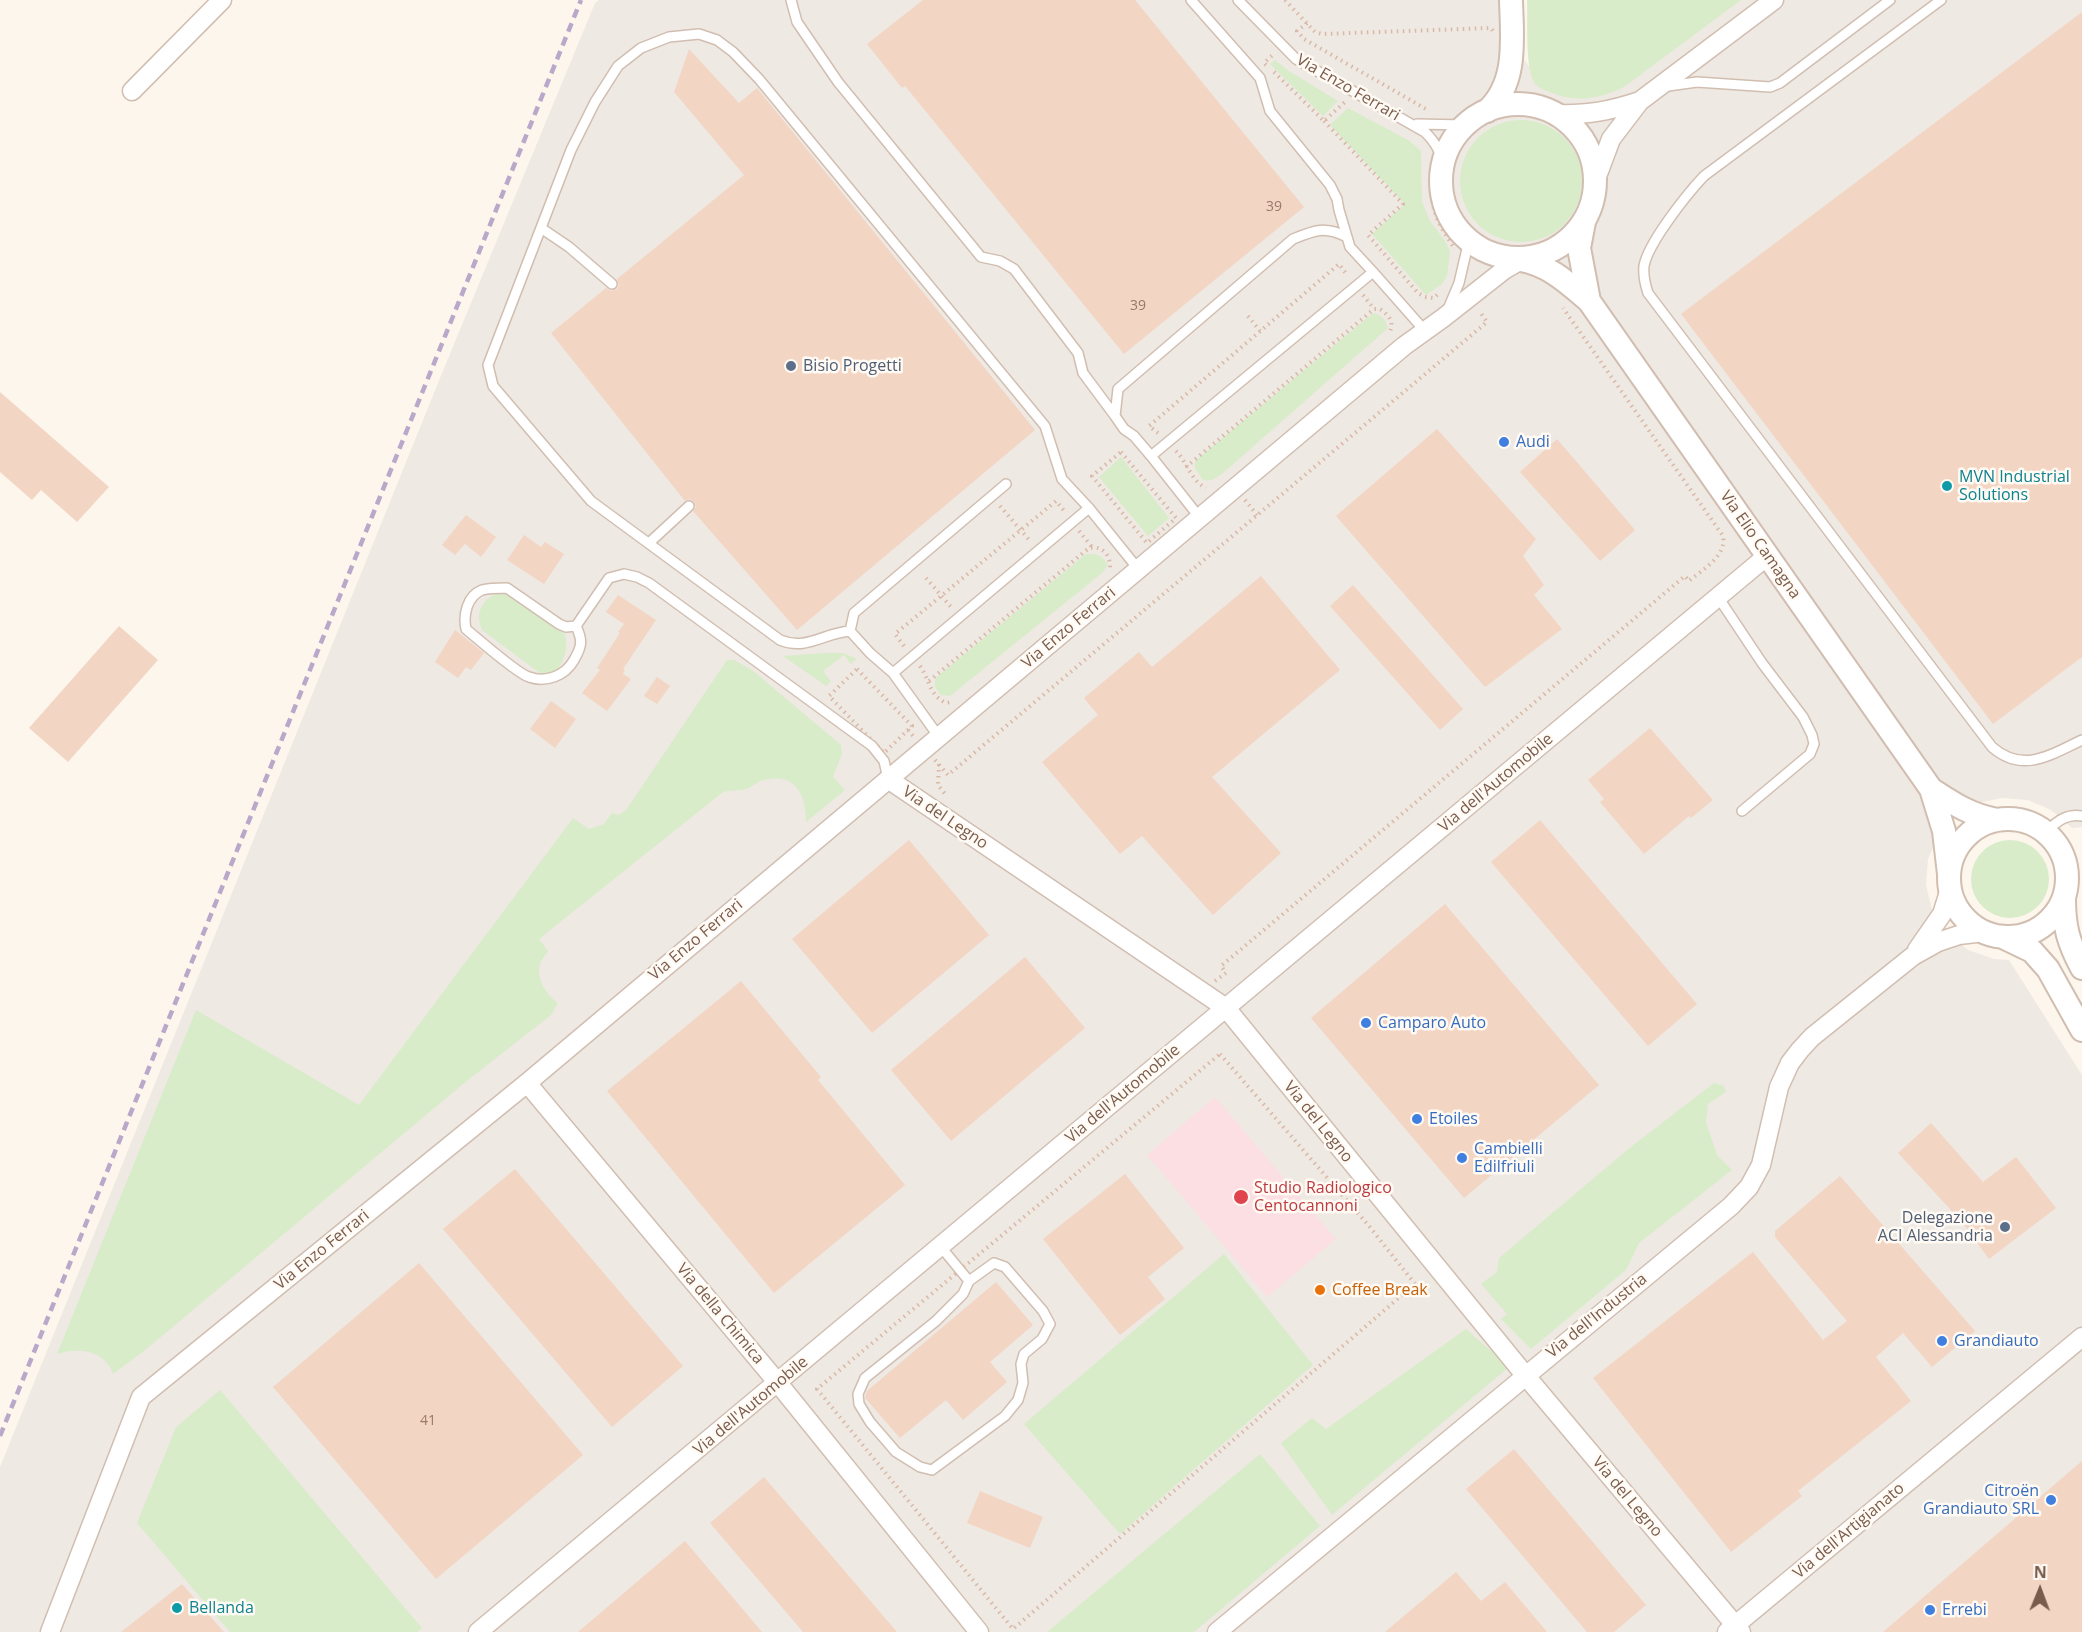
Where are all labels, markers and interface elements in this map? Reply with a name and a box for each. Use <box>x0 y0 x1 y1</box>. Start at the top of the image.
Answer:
street label: Via Enzo Ferrari <box>1293 51 1403 125</box>
house number: 39 <box>1266 199 1282 215</box>
house number: 39 <box>1130 298 1146 314</box>
place label: Bisio Progetti <box>803 356 902 376</box>
marker: Bisio Progetti <box>784 359 798 373</box>
place label: Audi <box>1516 432 1550 452</box>
marker: Audi <box>1497 435 1511 449</box>
place label: MVN Industrial Solutions <box>1959 467 2070 505</box>
marker: MVN Industrial Solutions <box>1940 479 1954 493</box>
street label: Via Elio Camagna <box>1716 487 1804 603</box>
street label: Via Enzo Ferrari <box>1018 583 1120 673</box>
street label: Via dell'Automobile <box>1435 730 1557 836</box>
street label: Via del Legno <box>899 782 991 854</box>
street label: Via Enzo Ferrari <box>645 895 747 985</box>
place label: Camparo Auto <box>1378 1013 1486 1033</box>
marker: Camparo Auto <box>1359 1016 1373 1030</box>
street label: Via dell'Automobile <box>1062 1041 1184 1147</box>
street label: Via del Legno <box>1279 1077 1357 1167</box>
place label: Etoiles <box>1429 1109 1478 1129</box>
marker: Etoiles <box>1410 1112 1424 1126</box>
place label: Cambielli Edilfriuli <box>1474 1139 1543 1177</box>
marker: Cambielli Edilfriuli <box>1455 1151 1469 1165</box>
place label: Studio Radiologico Centocannoni <box>1254 1178 1392 1216</box>
marker: Studio Radiologico Centocannoni <box>1232 1188 1250 1206</box>
street label: Via Enzo Ferrari <box>271 1206 373 1294</box>
place label: Delegazione ACI Alessandria <box>1878 1208 1993 1246</box>
marker: Delegazione ACI Alessandria <box>1998 1220 2012 1234</box>
street label: Via della Chimica <box>672 1260 768 1368</box>
street label: Via dell'Industria <box>1543 1270 1651 1362</box>
place label: Coffee Break <box>1332 1280 1428 1300</box>
marker: Coffee Break <box>1313 1283 1327 1297</box>
place label: Grandiauto <box>1954 1331 2039 1351</box>
marker: Grandiauto <box>1935 1334 1949 1348</box>
street label: Via dell'Automobile <box>690 1353 812 1459</box>
house number: 41 <box>420 1413 436 1429</box>
street label: Via del Legno <box>1588 1453 1666 1541</box>
street label: Via dell'Artigianato <box>1790 1479 1908 1583</box>
place label: Citroën Grandiauto SRL <box>1923 1481 2039 1519</box>
marker: Citroën Grandiauto SRL <box>2044 1493 2058 1507</box>
north arrow <box>2010 1560 2070 1620</box>
text: N <box>2034 1561 2047 1583</box>
place label: Bellanda <box>189 1598 254 1618</box>
place label: Errebi <box>1942 1600 1987 1620</box>
marker: Bellanda <box>170 1601 184 1615</box>
marker: Errebi <box>1923 1603 1937 1617</box>

